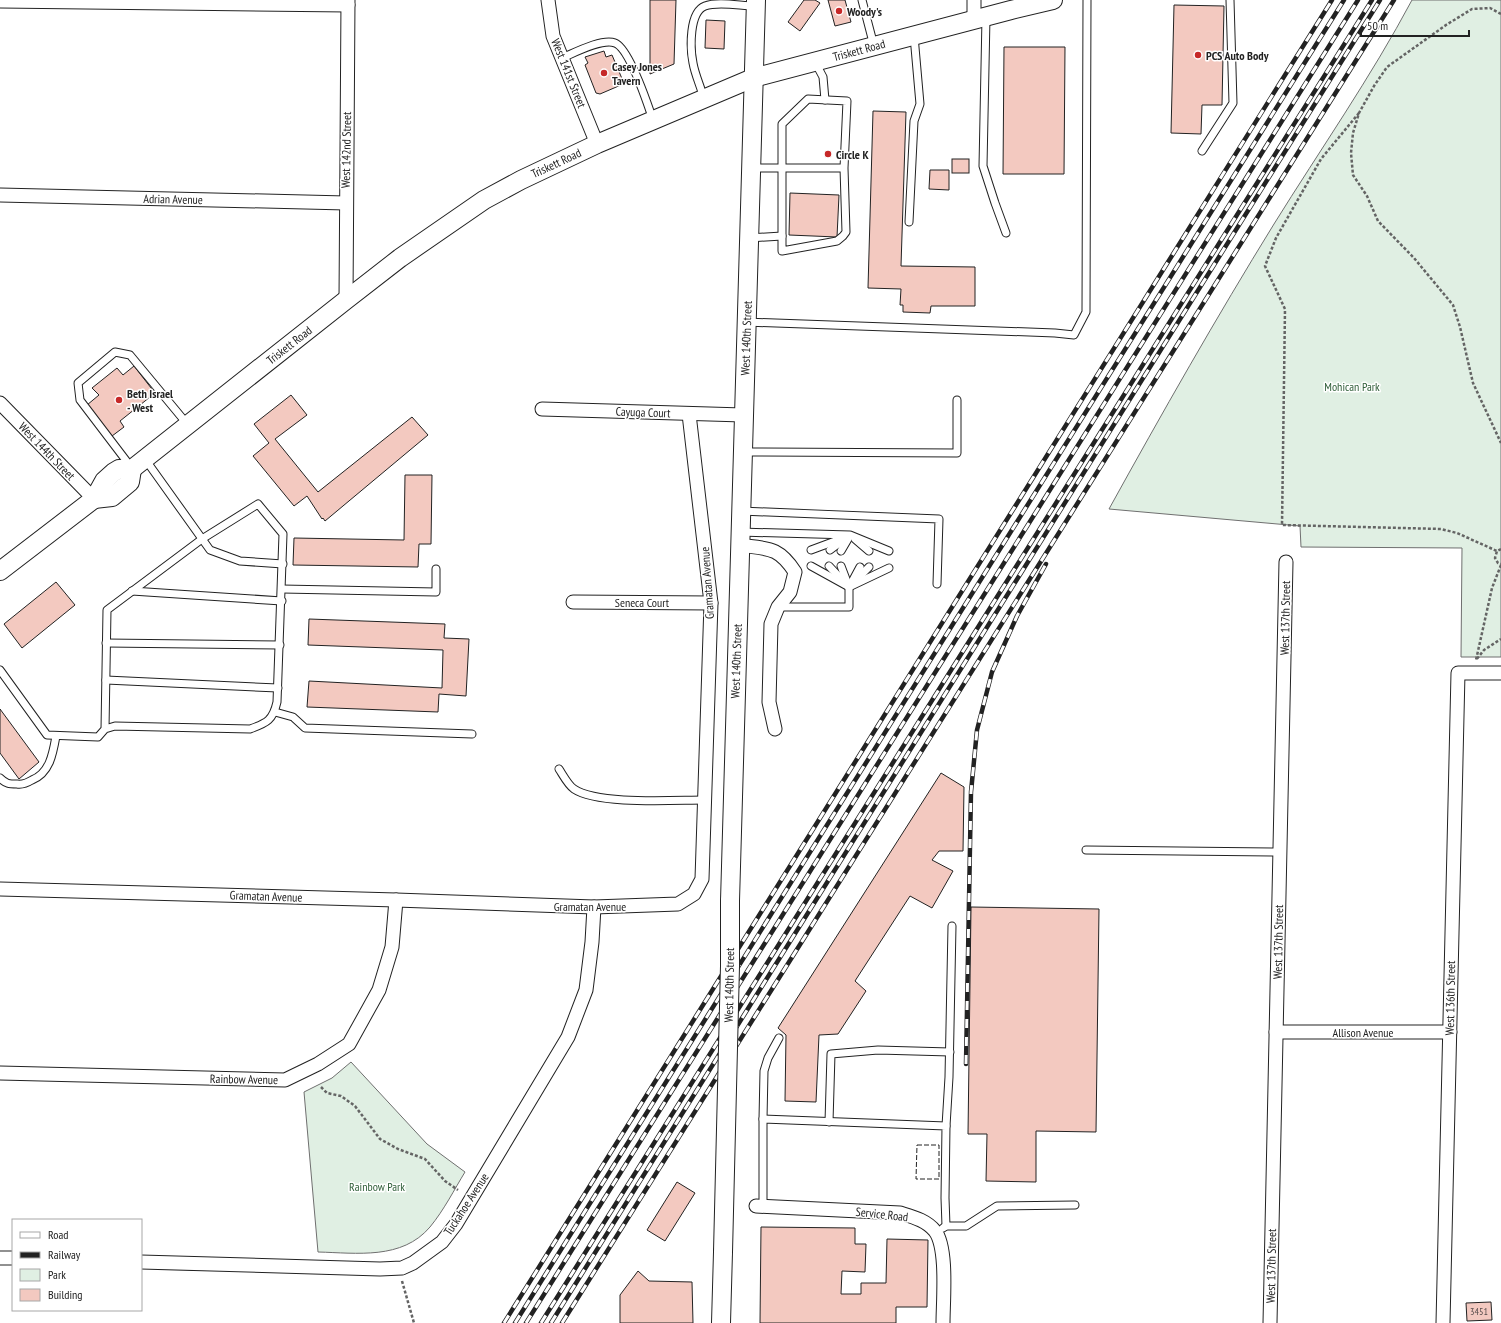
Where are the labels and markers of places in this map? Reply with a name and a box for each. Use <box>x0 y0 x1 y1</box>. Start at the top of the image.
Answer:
place label: Woody's <box>846 4 882 19</box>
marker: Woody's <box>834 6 844 16</box>
place label: PCS Auto Body <box>1206 48 1269 63</box>
marker: PCS Auto Body <box>1193 50 1203 60</box>
place label: Casey Jones Tavern <box>612 59 662 88</box>
marker: Casey Jones Tavern <box>599 68 609 78</box>
place label: Circle K <box>836 147 869 162</box>
marker: Circle K <box>823 149 833 159</box>
place label: Beth Israel - West <box>127 386 173 415</box>
marker: Beth Israel - West <box>114 395 124 405</box>

